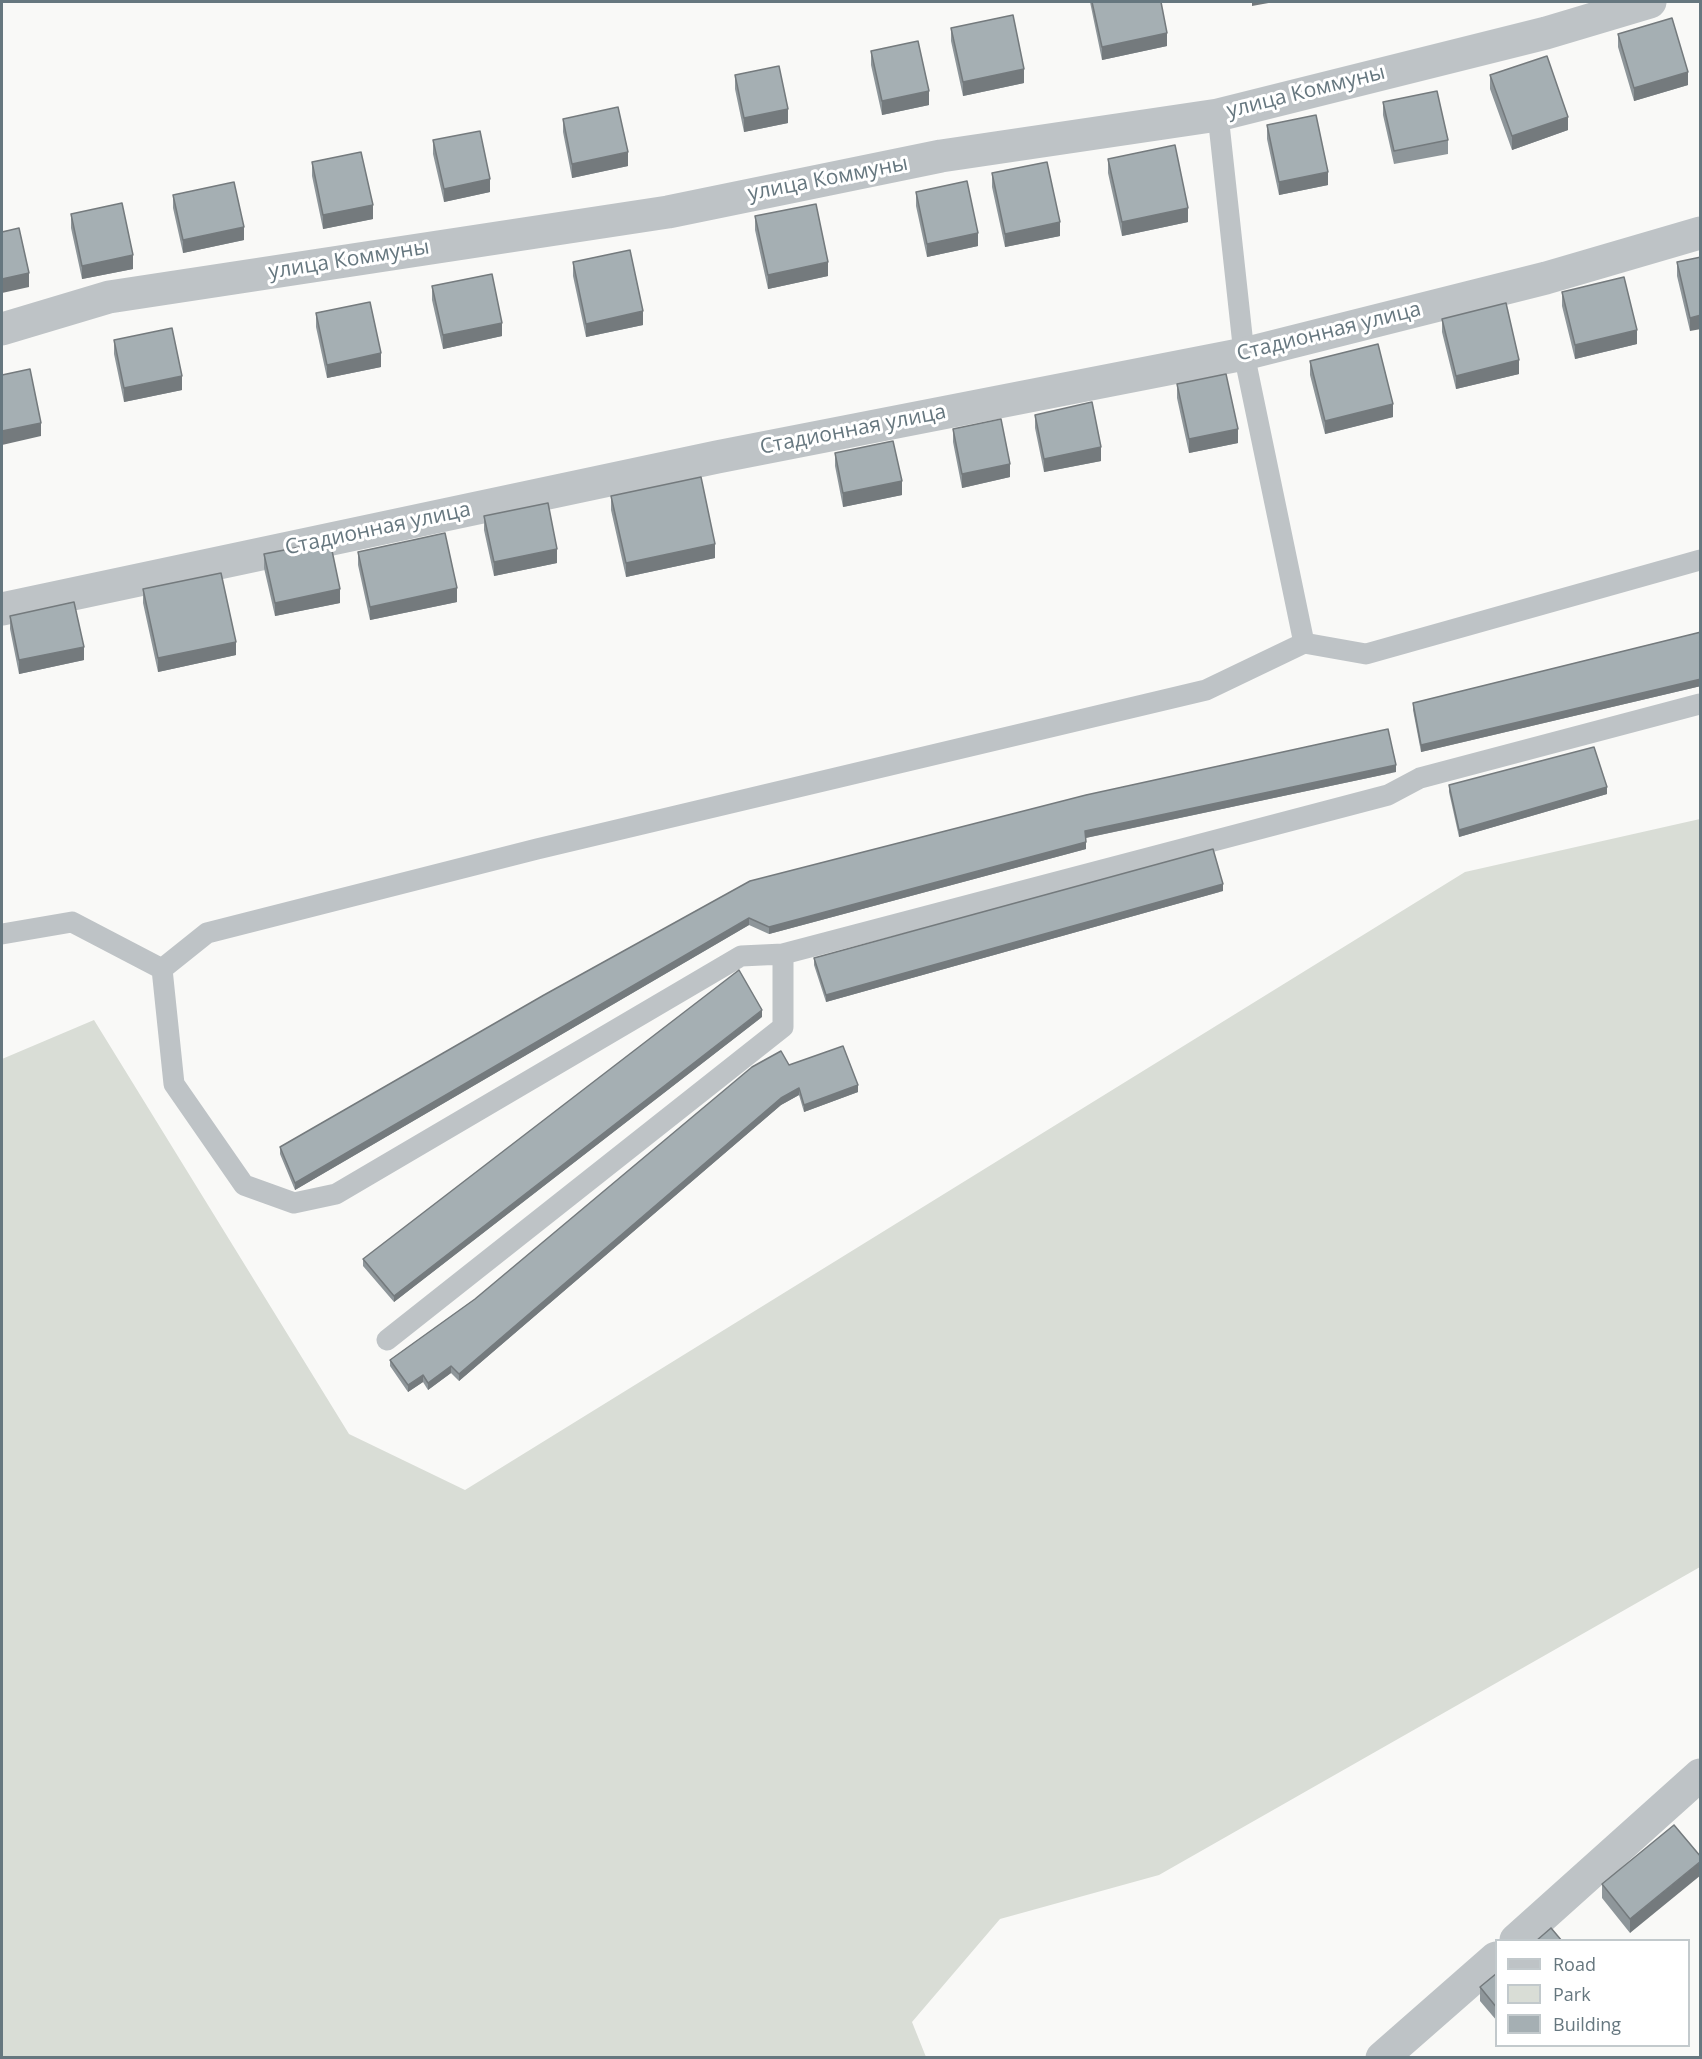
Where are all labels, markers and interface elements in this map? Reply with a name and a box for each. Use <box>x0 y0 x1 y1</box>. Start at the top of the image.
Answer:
street label: улица Коммуны <box>1224 60 1388 124</box>
street label: улица Коммуны <box>746 151 910 207</box>
street label: улица Коммуны <box>267 235 431 285</box>
street label: Стадионная улица <box>1234 297 1424 367</box>
street label: Стадионная улица <box>758 400 948 460</box>
street label: Стадионная улица <box>283 497 473 561</box>
legend <box>1495 1939 1690 2047</box>
text: Road <box>1553 1952 1596 1976</box>
text: Park <box>1553 1982 1591 2006</box>
text: Building <box>1553 2012 1621 2036</box>

